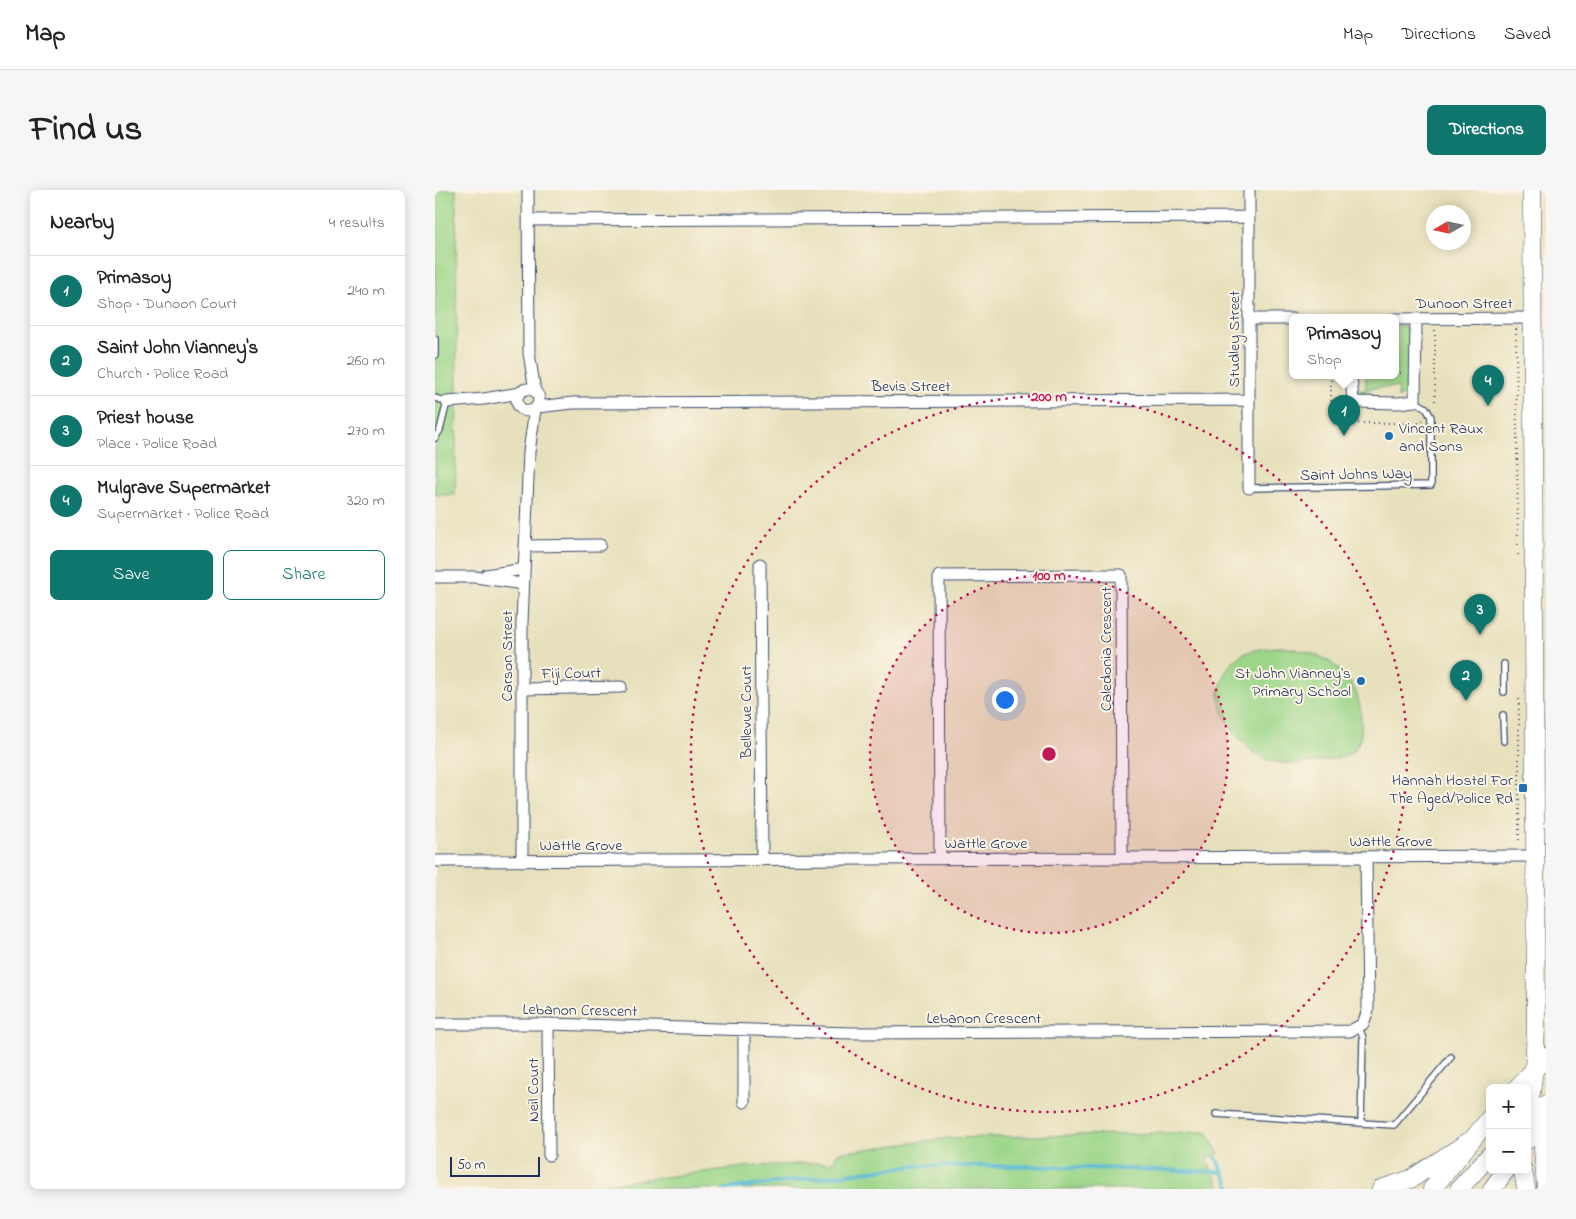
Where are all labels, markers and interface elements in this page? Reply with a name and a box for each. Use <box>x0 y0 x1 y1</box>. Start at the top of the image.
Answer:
text: Map <box>25 17 66 52</box>
text: Map <box>1343 22 1373 48</box>
text: Directions <box>1401 22 1476 48</box>
text: Saved <box>1504 22 1551 48</box>
text: Find us <box>30 105 142 156</box>
button: Directions <box>1427 105 1546 155</box>
north arrow <box>1426 205 1471 250</box>
text: Nearby <box>50 208 114 238</box>
text: 4 results <box>329 211 385 235</box>
text: Primasoy <box>97 265 171 292</box>
text: 1 <box>63 279 69 303</box>
text: 240 m <box>347 279 385 303</box>
street label: Studley Street <box>1223 290 1247 387</box>
text: Shop · Dunoon Court <box>97 292 237 316</box>
street label: Dunoon Street <box>1414 292 1513 316</box>
popup <box>1289 314 1399 379</box>
text: Primasoy <box>1307 321 1381 348</box>
text: Saint John Vianney's <box>97 335 258 362</box>
text: Shop <box>1307 348 1342 372</box>
text: 2 <box>62 349 70 373</box>
text: 260 m <box>347 349 385 373</box>
text: Church · Police Road <box>97 362 228 386</box>
pin: 4 <box>1472 365 1504 406</box>
street label: Bevis Street <box>870 375 951 399</box>
text: 200 m <box>1030 386 1067 408</box>
pin: 1 <box>1328 395 1360 436</box>
text: Priest house <box>97 405 193 432</box>
place label: Vincent Raux and Sons <box>1398 417 1483 459</box>
text: 3 <box>63 419 69 443</box>
text: 270 m <box>347 419 385 443</box>
marker: Vincent Raux and Sons <box>1383 430 1395 442</box>
text: Place · Police Road <box>97 432 217 456</box>
street label: Saint Johns Way <box>1300 462 1412 488</box>
text: Mulgrave Supermarket <box>97 475 270 502</box>
text: 4 <box>63 489 69 513</box>
text: 320 m <box>347 489 385 513</box>
text: Supermarket · Police Road <box>97 502 269 526</box>
button: Save <box>50 550 213 600</box>
button: Share <box>223 550 385 600</box>
text: 100 m <box>1032 565 1066 587</box>
street label: Caledonia Crescent <box>1095 586 1119 711</box>
pin: 3 <box>1464 594 1496 635</box>
street label: Carson Street <box>496 610 520 702</box>
pin: 2 <box>1450 660 1482 701</box>
street label: Fiji Court <box>540 661 602 687</box>
place label: St John Vianney's Primary School <box>1235 662 1351 704</box>
street label: Bellevue Court <box>735 665 759 760</box>
marker: St John Vianney's Primary School <box>1355 675 1367 687</box>
your location <box>992 687 1018 713</box>
centre of rings <box>1040 745 1058 763</box>
place label: Hannah Hostel For The Aged/Police Rd <box>1389 769 1513 811</box>
marker: Hannah Hostel For The Aged/Police Rd <box>1517 782 1529 794</box>
street label: Wattle Grove <box>1350 830 1433 854</box>
street label: Wattle Grove <box>945 832 1028 856</box>
street label: Wattle Grove <box>540 834 623 858</box>
street label: Lebanon Crescent <box>522 998 638 1024</box>
street label: Lebanon Crescent <box>927 1007 1042 1031</box>
street label: Neil Court <box>522 1057 546 1122</box>
map controls <box>1486 1084 1531 1174</box>
button: + <box>1486 1084 1531 1129</box>
button: − <box>1486 1129 1531 1174</box>
scale bar <box>450 1154 540 1177</box>
text: 50 m <box>457 1155 485 1176</box>

